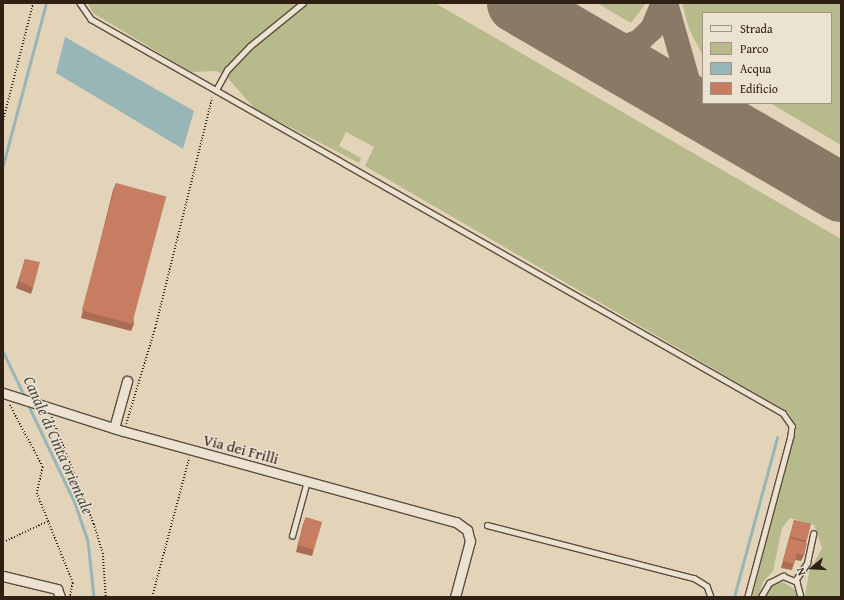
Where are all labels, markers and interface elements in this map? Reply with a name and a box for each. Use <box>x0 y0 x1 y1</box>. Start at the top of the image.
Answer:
legend <box>702 12 832 104</box>
text: Strada <box>740 20 773 37</box>
text: Parco <box>740 40 768 57</box>
text: Acqua <box>740 60 771 77</box>
text: Edificio <box>740 80 778 97</box>
water label: Canale di Cinta orientale <box>20 373 98 517</box>
street label: Via dei Frilli <box>201 430 281 468</box>
north arrow <box>792 548 832 588</box>
text: N <box>792 566 809 578</box>

